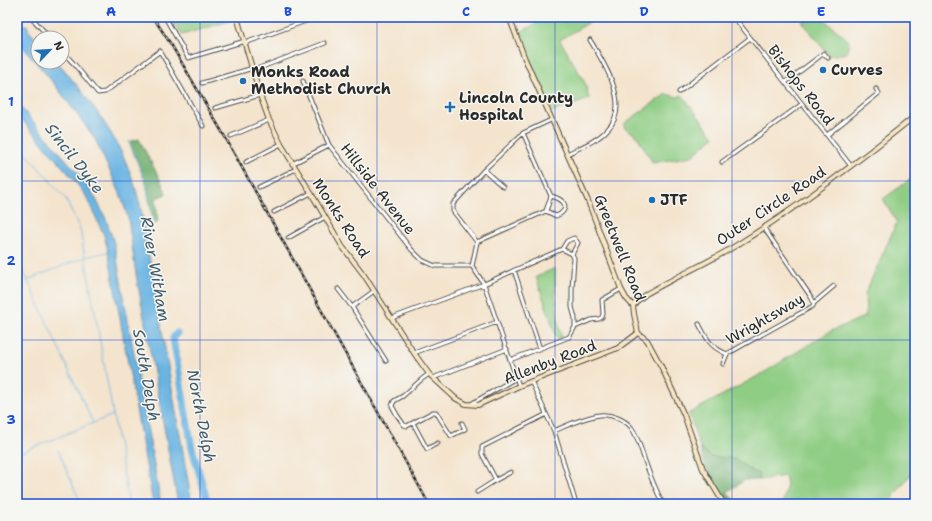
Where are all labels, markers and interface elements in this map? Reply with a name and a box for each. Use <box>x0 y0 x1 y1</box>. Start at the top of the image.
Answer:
text: A <box>106 3 116 20</box>
text: B <box>284 3 292 20</box>
text: C <box>462 3 470 20</box>
text: D <box>639 3 649 20</box>
text: E <box>817 3 826 20</box>
north arrow <box>30 30 70 70</box>
text: N <box>50 39 67 53</box>
street label: Bishops Road <box>763 41 839 130</box>
place label: Curves <box>831 60 883 80</box>
place label: Monks Road Methodist Church <box>251 62 391 99</box>
marker: Curves <box>818 65 828 75</box>
marker: Monks Road Methodist Church <box>238 76 248 86</box>
place label: Lincoln County Hospital <box>459 88 573 125</box>
text: 1 <box>8 93 14 110</box>
marker: Lincoln County Hospital <box>444 101 456 113</box>
water label: Sincil Dyke <box>40 119 109 198</box>
street label: Hillside Avenue <box>336 139 420 239</box>
street label: Outer Circle Road <box>712 162 830 250</box>
street label: Monks Road <box>308 174 374 262</box>
place label: JTF <box>660 190 688 210</box>
street label: Greetwell Road <box>589 192 651 305</box>
marker: JTF <box>647 195 657 205</box>
water label: River Witham <box>136 215 175 323</box>
text: 2 <box>6 252 16 269</box>
street label: Wrightsway <box>722 289 808 349</box>
water label: South Delph <box>128 327 165 423</box>
street label: Allenby Road <box>501 335 600 389</box>
water label: North Delph <box>182 368 221 465</box>
text: 3 <box>6 411 16 428</box>

